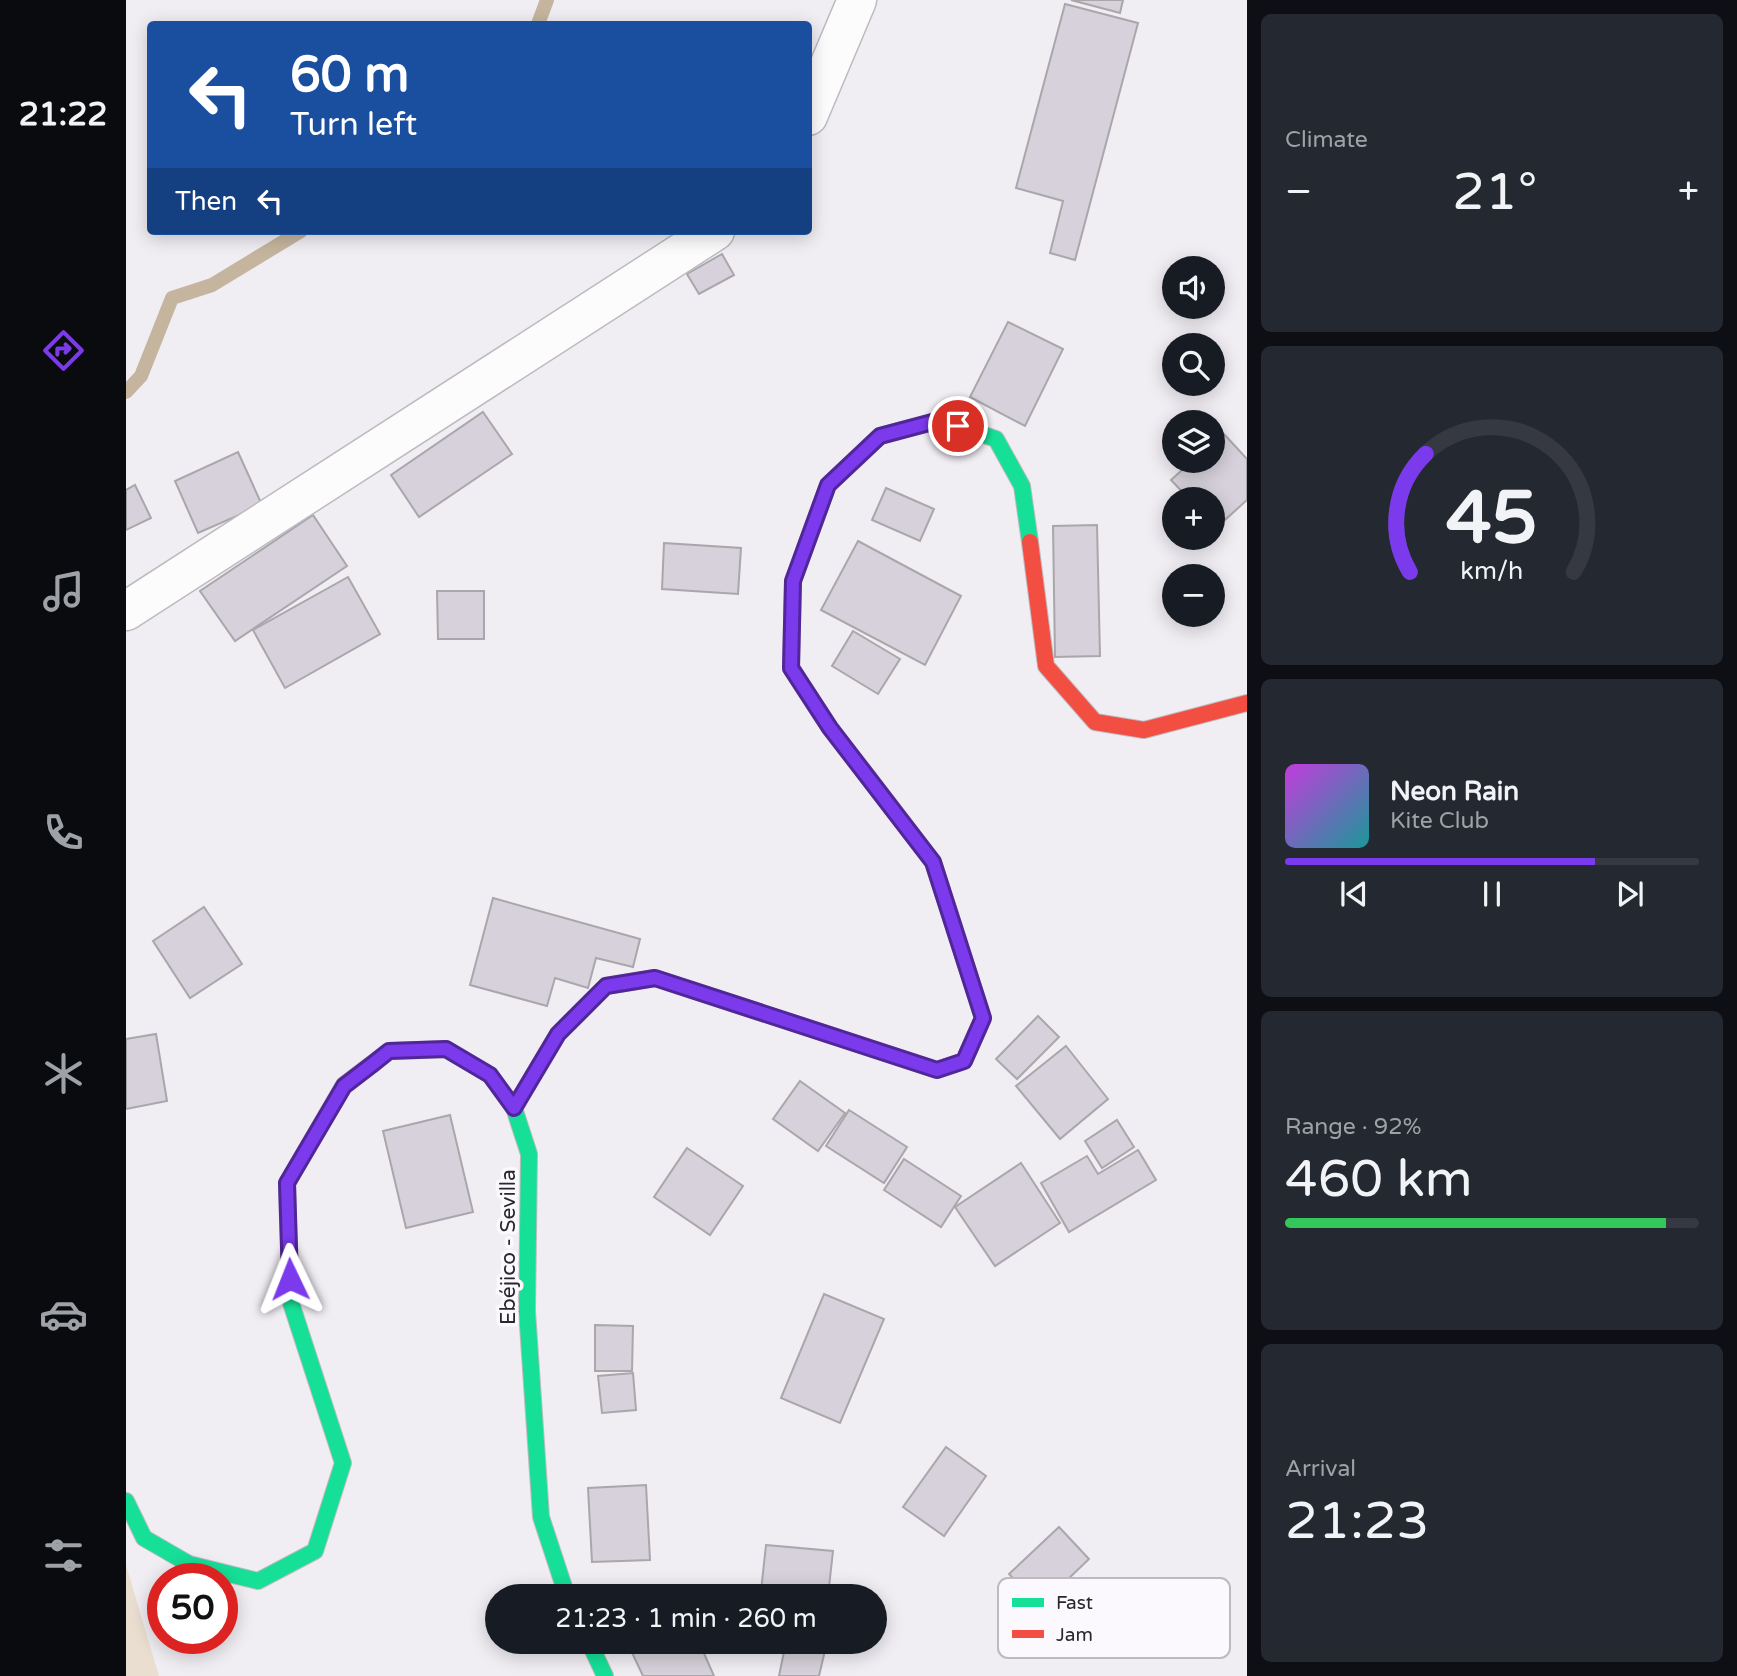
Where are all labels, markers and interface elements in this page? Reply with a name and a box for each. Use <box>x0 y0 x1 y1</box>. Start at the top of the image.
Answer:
text: 60 m <box>290 46 409 105</box>
icon: left <box>175 49 266 140</box>
text: 21:22 <box>19 96 107 134</box>
text: Turn left <box>290 106 417 144</box>
text: Climate <box>1285 126 1368 154</box>
text: 21° <box>1452 161 1537 224</box>
text: − <box>1285 169 1312 215</box>
text: + <box>1678 169 1699 215</box>
icon: left <box>251 182 289 220</box>
text: Then <box>175 186 237 217</box>
map controls <box>1162 256 1225 627</box>
button: sound <box>1162 256 1225 319</box>
icon: directions <box>39 326 88 375</box>
button: search <box>1162 333 1225 396</box>
pin <box>928 396 988 456</box>
icon: arrive <box>939 407 977 445</box>
button: layers <box>1162 410 1225 473</box>
text: 45 <box>1446 475 1538 563</box>
button: + <box>1162 487 1225 550</box>
text: km/h <box>1461 555 1523 585</box>
button: − <box>1162 564 1225 627</box>
icon: music <box>39 567 88 616</box>
text: Neon Rain <box>1390 776 1519 807</box>
text: Kite Club <box>1390 807 1489 835</box>
icon: phone <box>39 808 88 857</box>
icon: previous <box>1335 875 1373 913</box>
icon: pause <box>1473 875 1511 913</box>
icon: next <box>1611 875 1649 913</box>
icon: climate <box>39 1049 88 1098</box>
text: Range · 92% <box>1285 1113 1421 1141</box>
text: 460 km <box>1285 1148 1473 1211</box>
street label: Ebéjico - Sevilla <box>496 1169 521 1325</box>
position arrow <box>253 1242 327 1316</box>
icon: car <box>39 1290 88 1339</box>
text: Arrival <box>1285 1455 1356 1483</box>
text: 21:23 <box>1285 1490 1429 1553</box>
icon: filters <box>39 1531 88 1580</box>
speed limit sign: 50 <box>147 1563 238 1654</box>
legend <box>998 1578 1230 1658</box>
text: Fast <box>1056 1592 1093 1614</box>
text: 21:23 · 1 min · 260 m <box>555 1603 817 1634</box>
text: Jam <box>1056 1624 1093 1646</box>

